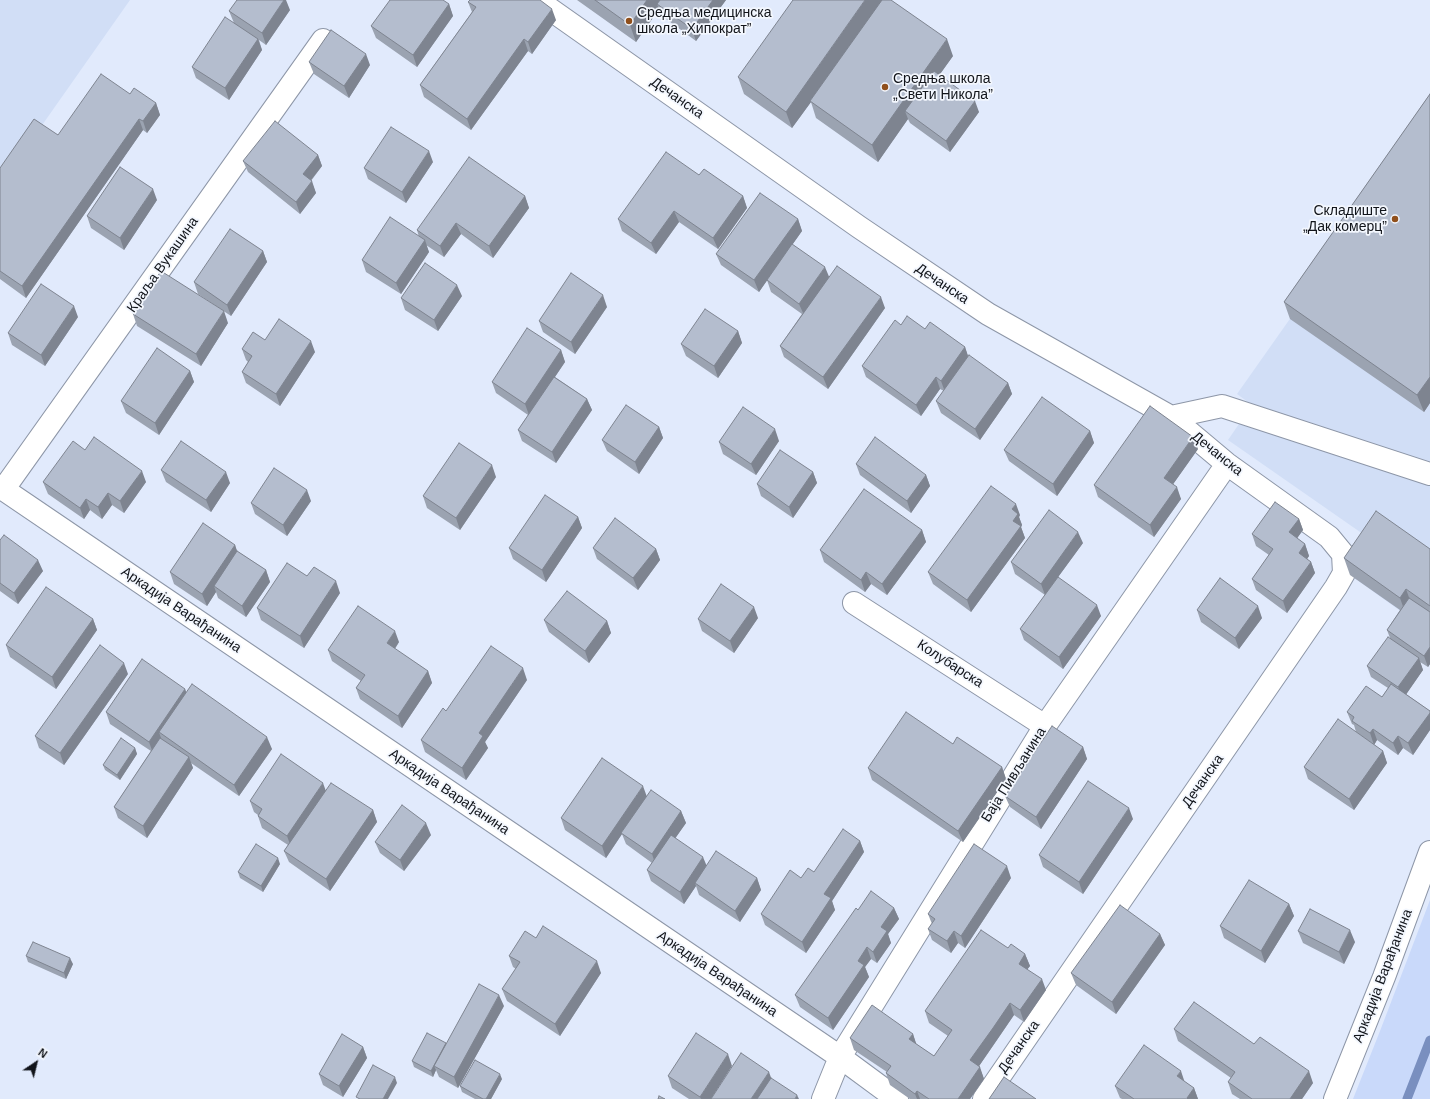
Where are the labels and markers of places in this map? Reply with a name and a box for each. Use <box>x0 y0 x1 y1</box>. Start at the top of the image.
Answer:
place label: Средња медицинска школа „Хипократ” <box>637 5 771 38</box>
marker: Средња медицинска школа „Хипократ” <box>624 16 634 26</box>
place label: Средња школа „Свети Никола” <box>893 71 993 104</box>
marker: Средња школа „Свети Никола” <box>880 82 890 92</box>
place label: Складиште „Дак комерц” <box>1303 203 1387 236</box>
marker: Складиште „Дак комерц” <box>1390 214 1400 224</box>

